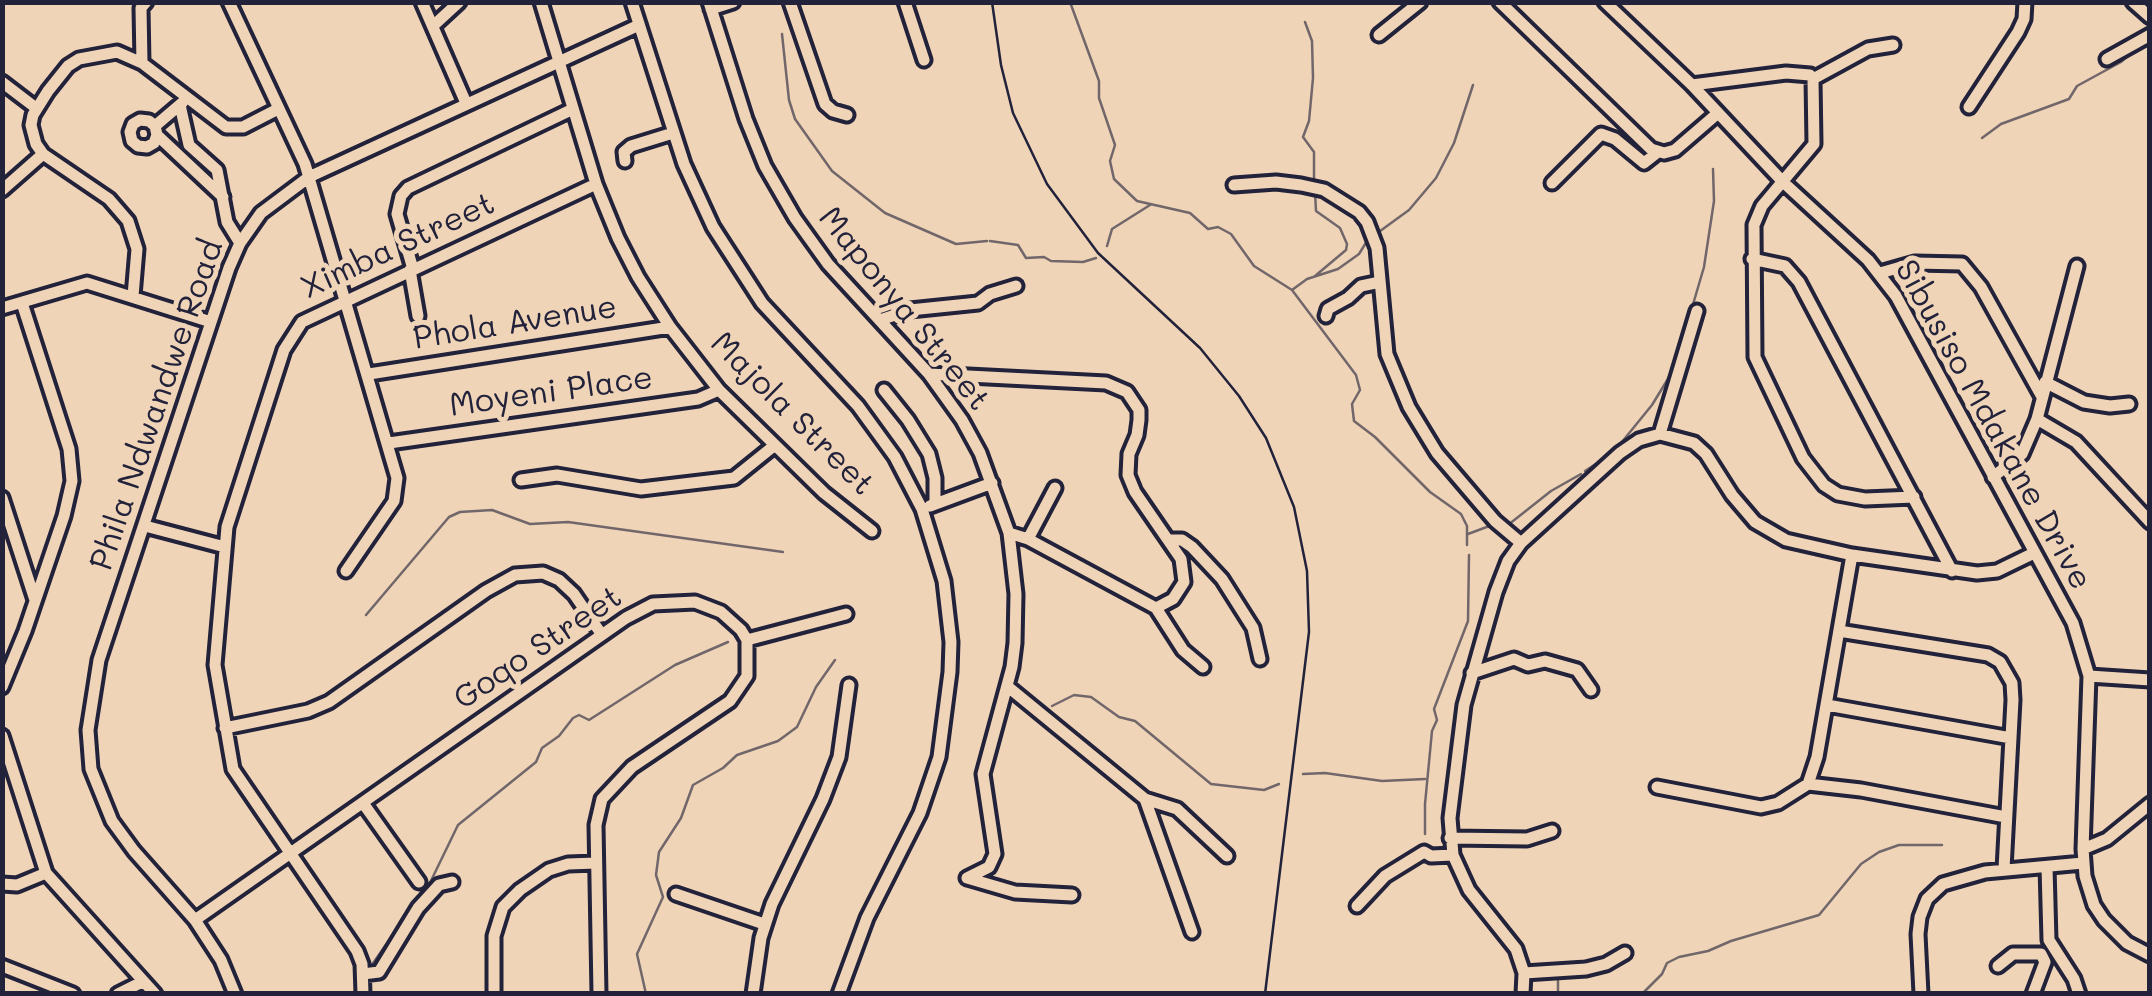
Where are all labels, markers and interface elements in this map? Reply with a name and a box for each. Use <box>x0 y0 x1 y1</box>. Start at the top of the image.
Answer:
street label: Ximba Street <box>295 184 501 308</box>
street label: Maponya Street <box>810 200 998 418</box>
street label: Phila Ndwandwe Road <box>82 235 232 575</box>
street label: Sibusiso Mdakane Drive <box>1886 254 2100 596</box>
street label: Phola Avenue <box>411 288 619 358</box>
street label: Majola Street <box>702 324 882 504</box>
street label: Moyeni Place <box>447 359 655 425</box>
street label: Goqo Street <box>447 578 629 718</box>

